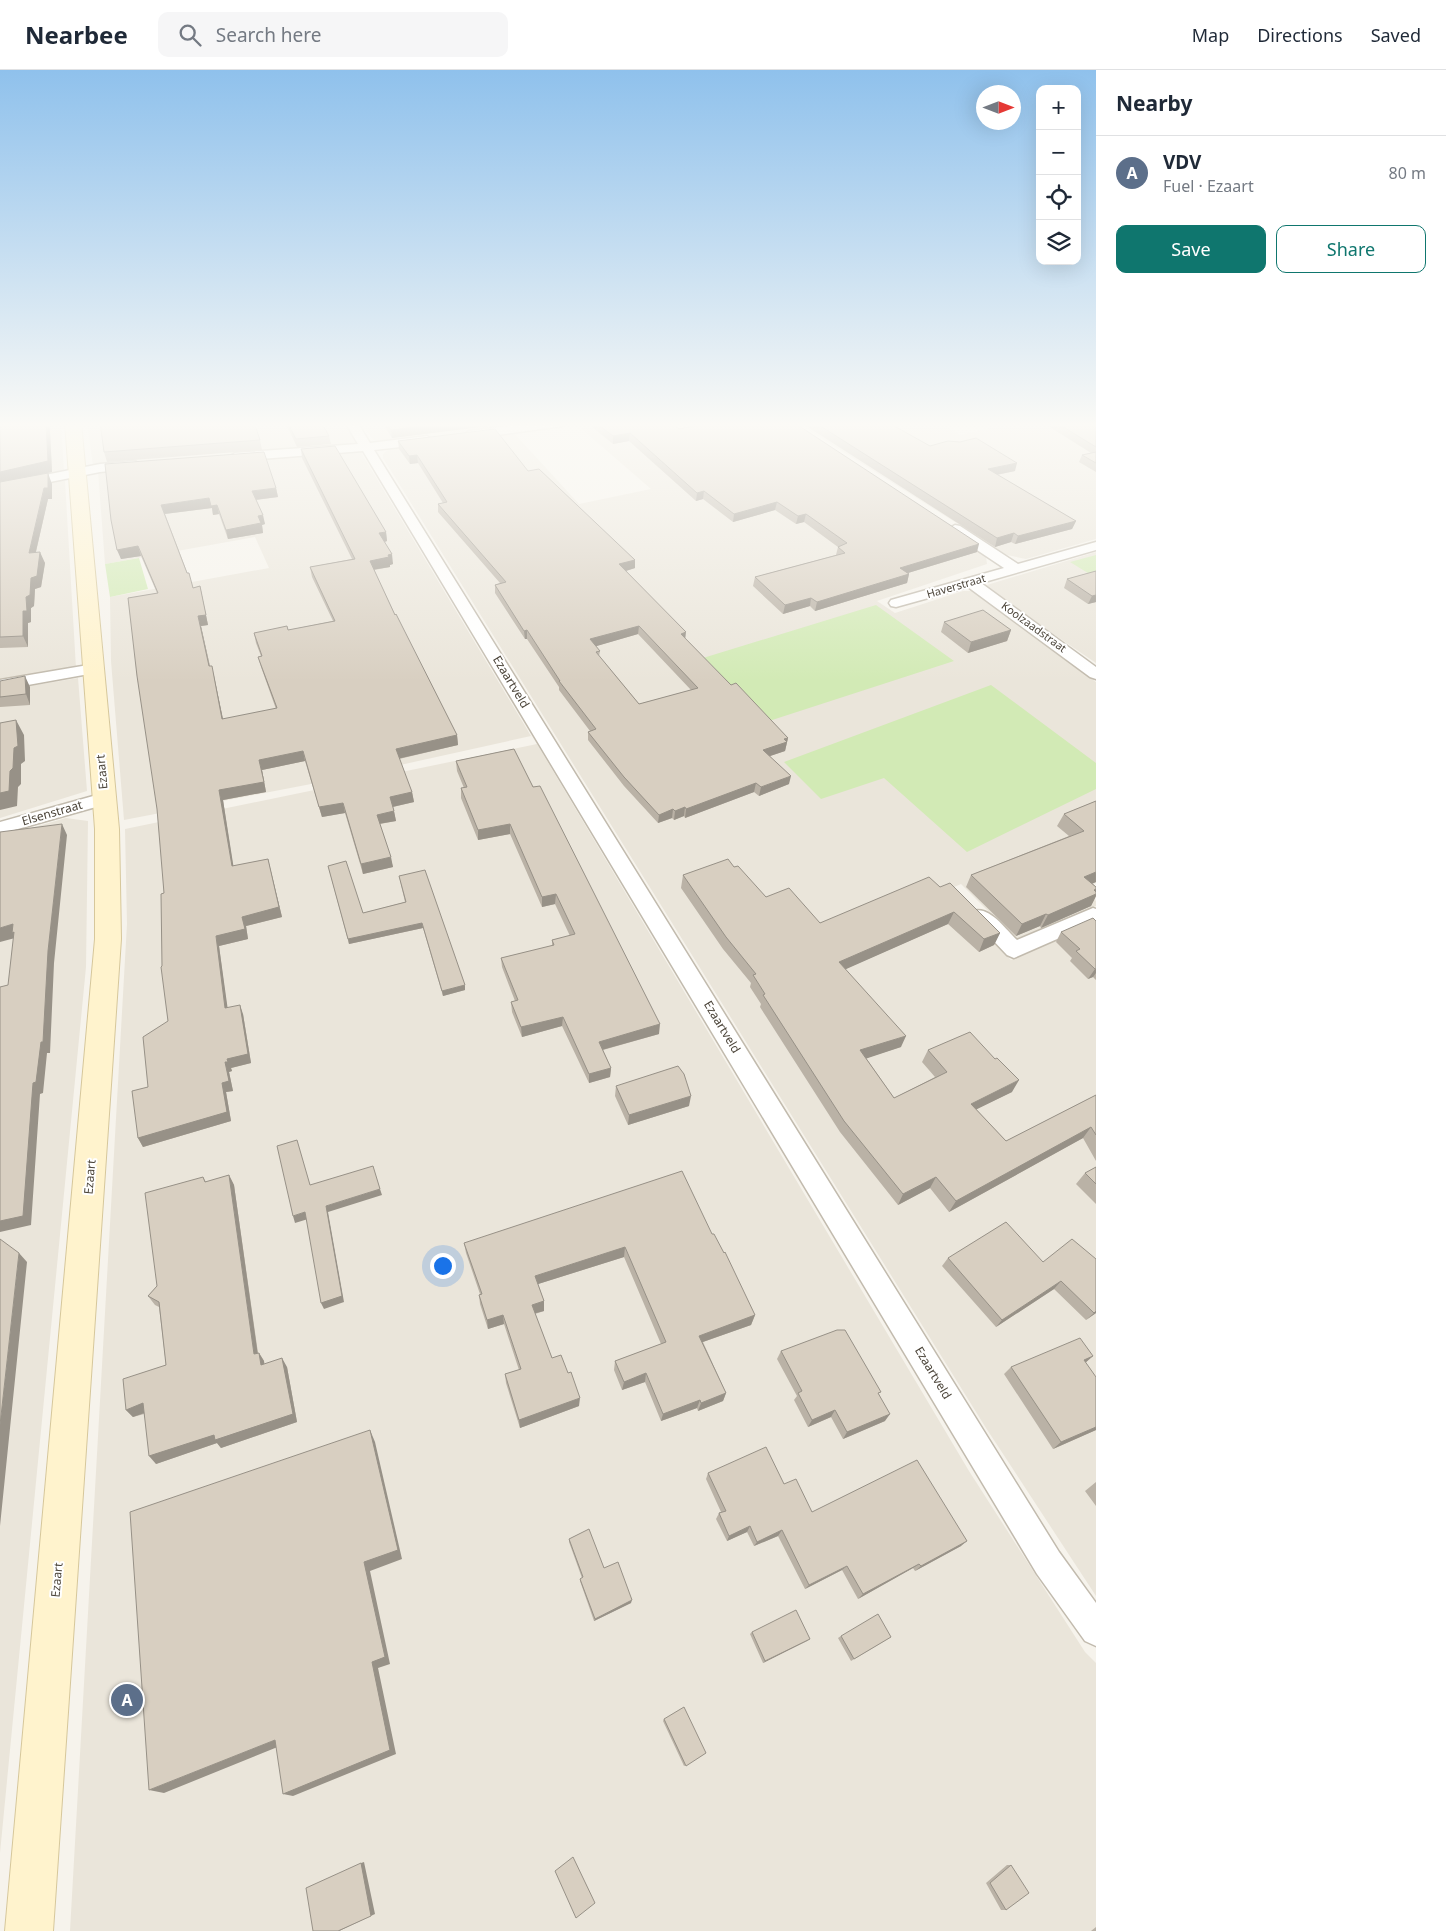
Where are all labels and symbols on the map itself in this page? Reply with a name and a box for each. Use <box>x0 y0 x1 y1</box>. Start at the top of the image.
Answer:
north arrow <box>976 85 1021 130</box>
street label: Haverstraat <box>925 570 987 601</box>
street label: Koolzaadstraat <box>999 598 1070 655</box>
street label: Ezaartveld <box>489 652 534 711</box>
street label: Ezaart <box>91 753 111 790</box>
street label: Elsenstraat <box>20 796 85 829</box>
street label: Ezaartveld <box>700 997 745 1056</box>
street label: Ezaart <box>80 1158 100 1195</box>
your location <box>430 1253 456 1279</box>
street label: Ezaartveld <box>911 1343 956 1402</box>
street label: Ezaart <box>47 1561 67 1598</box>
pin: A <box>111 1681 143 1719</box>

